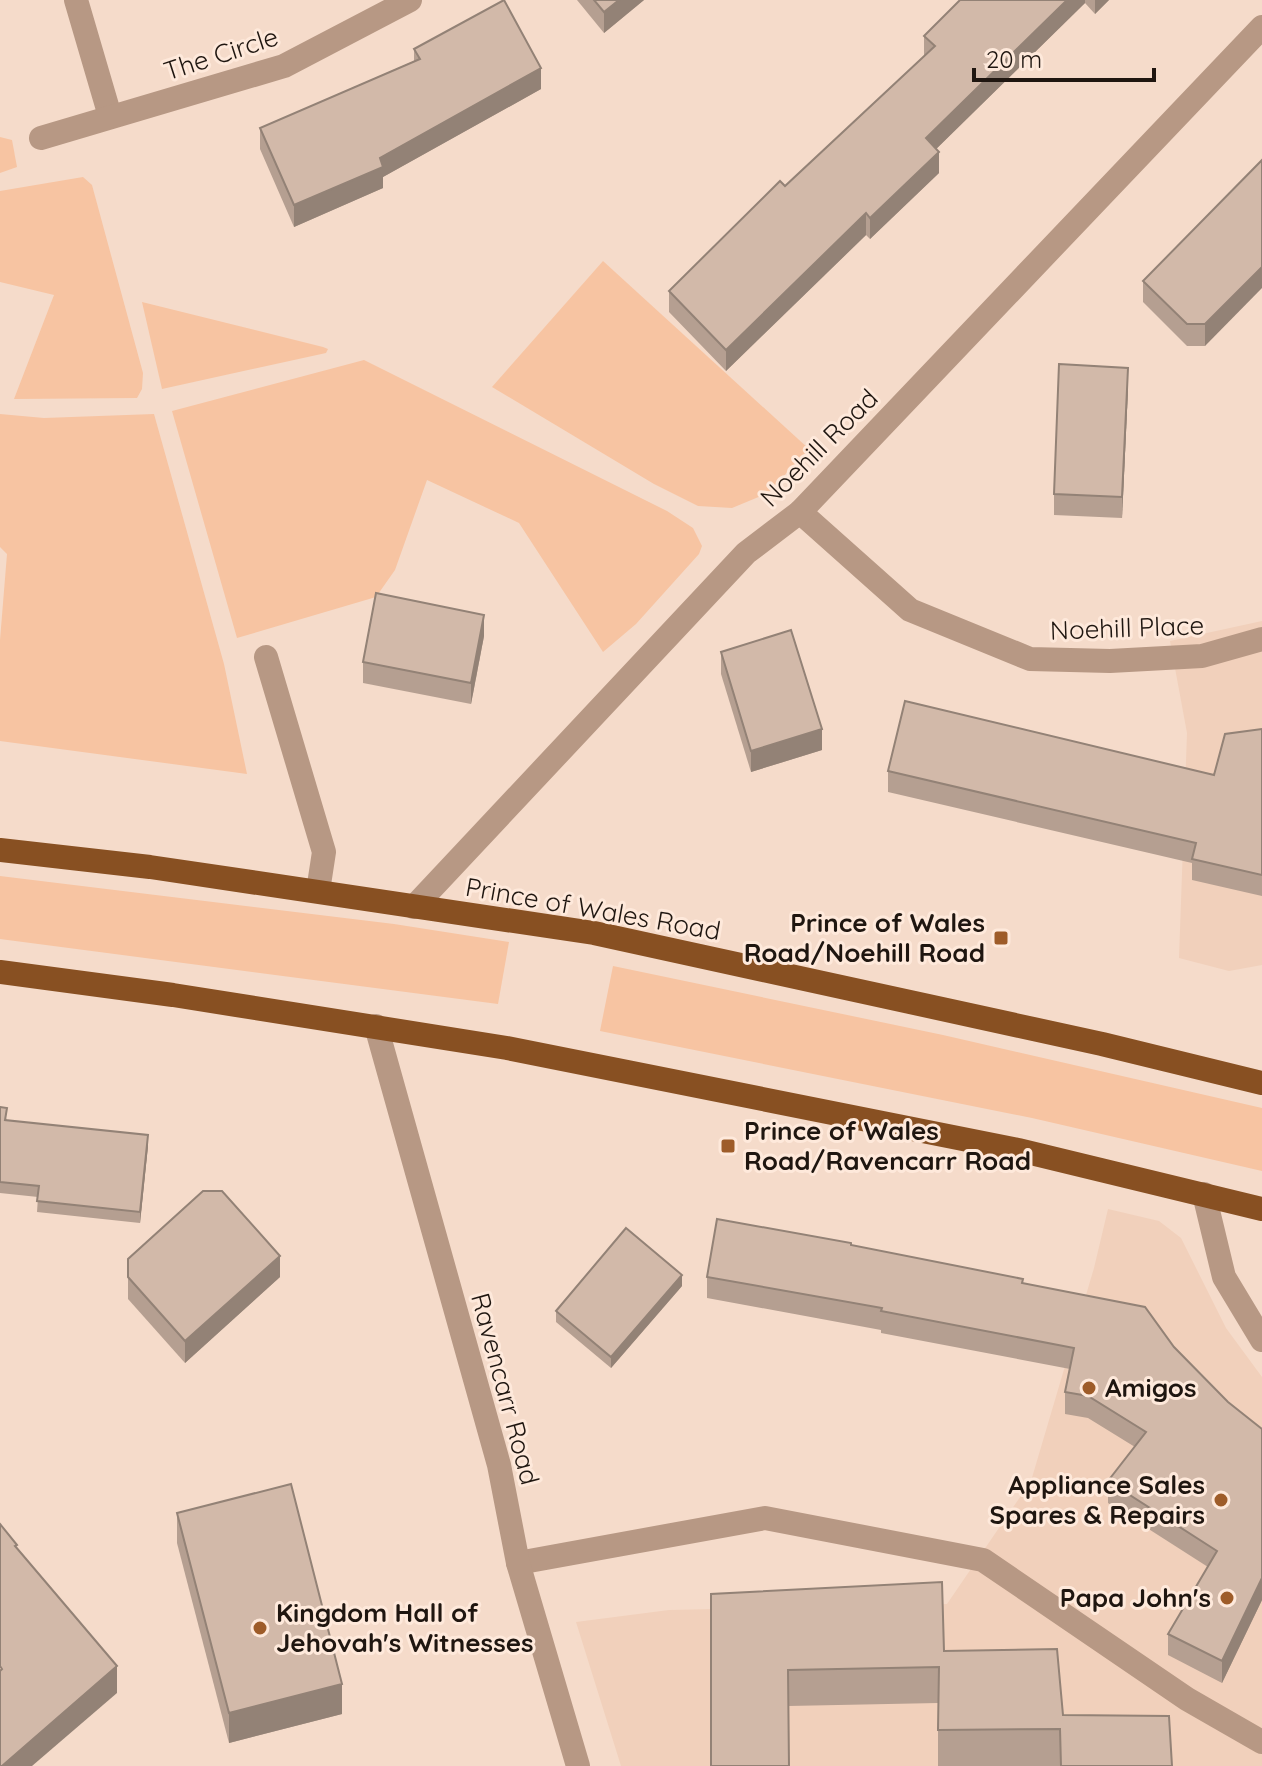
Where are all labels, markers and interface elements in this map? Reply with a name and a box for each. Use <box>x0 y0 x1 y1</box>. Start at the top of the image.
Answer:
street label: The Circle <box>160 20 282 87</box>
scale bar <box>974 32 1154 82</box>
text: 20 m <box>986 44 1042 74</box>
street label: Noehill Road <box>753 382 884 513</box>
street label: Noehill Place <box>1049 608 1205 647</box>
street label: Prince of Wales Road <box>463 870 723 947</box>
place label: Prince of Wales Road/Noehill Road <box>744 906 985 969</box>
marker: Prince of Wales Road/Noehill Road <box>992 929 1010 947</box>
place label: Prince of Wales Road/Ravencarr Road <box>744 1114 1031 1177</box>
marker: Prince of Wales Road/Ravencarr Road <box>719 1137 737 1155</box>
street label: Ravencarr Road <box>464 1289 547 1488</box>
place label: Amigos <box>1105 1371 1197 1404</box>
marker: Amigos <box>1080 1379 1098 1397</box>
place label: Appliance Sales Spares & Repairs <box>990 1468 1205 1531</box>
marker: Appliance Sales Spares & Repairs <box>1212 1491 1230 1509</box>
place label: Papa John's <box>1060 1581 1211 1614</box>
marker: Papa John's <box>1218 1589 1236 1607</box>
place label: Kingdom Hall of Jehovah's Witnesses <box>276 1596 534 1659</box>
marker: Kingdom Hall of Jehovah's Witnesses <box>251 1619 269 1637</box>

